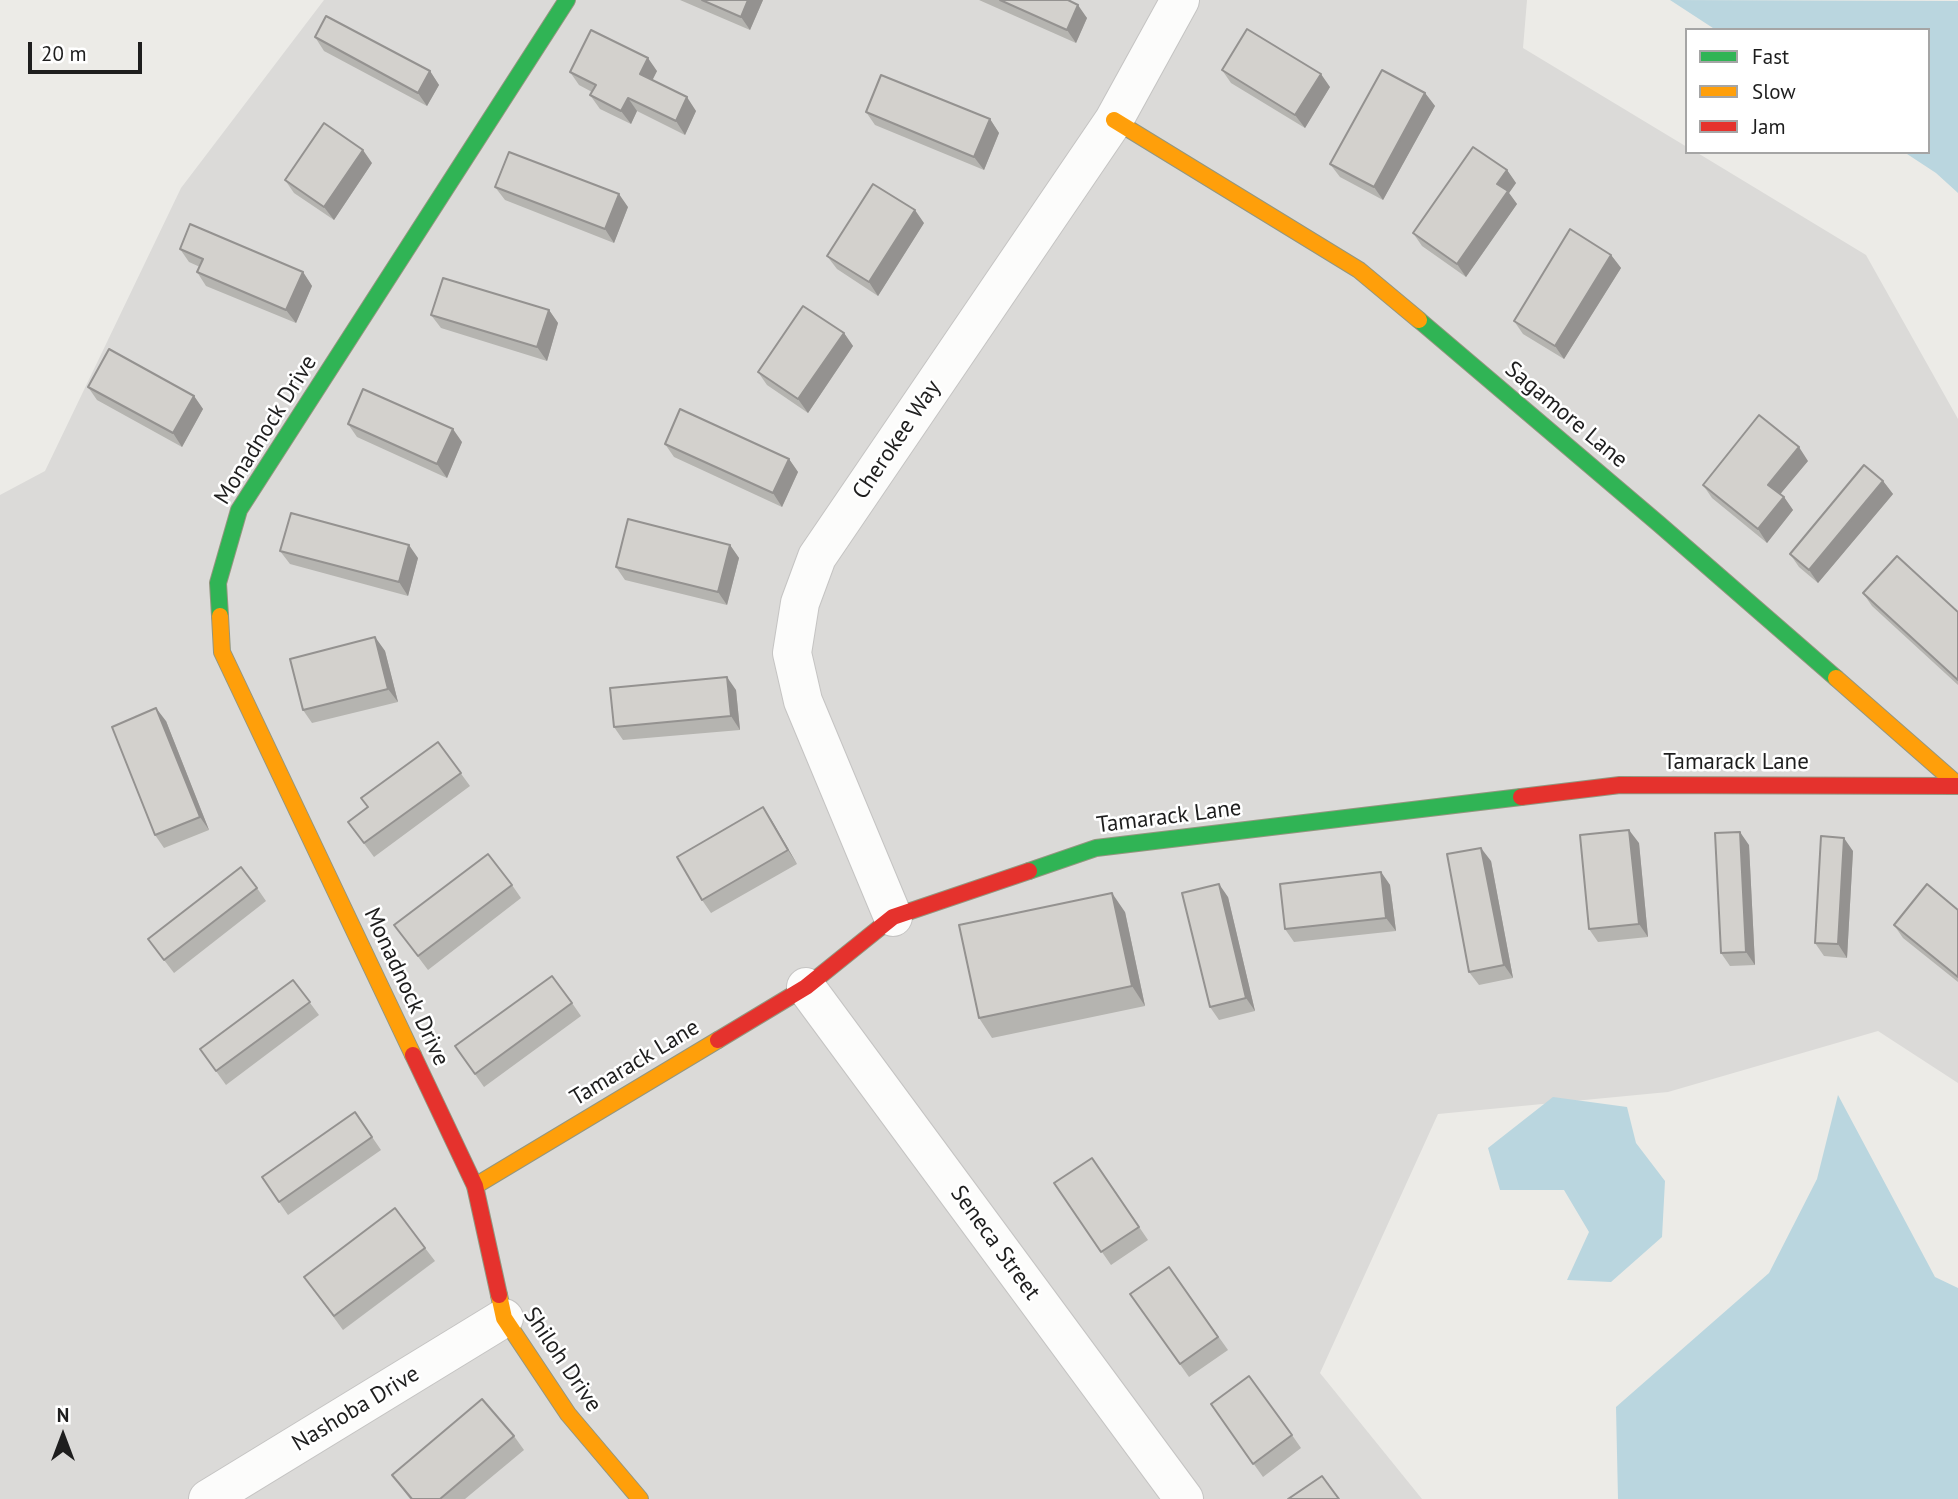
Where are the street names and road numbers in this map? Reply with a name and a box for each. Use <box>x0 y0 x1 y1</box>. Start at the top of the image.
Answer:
street label: Monadnock Drive <box>209 350 323 510</box>
street label: Sagamore Lane <box>1499 356 1633 474</box>
street label: Cherokee Way <box>847 375 947 505</box>
street label: Tamarack Lane <box>1663 748 1809 776</box>
street label: Tamarack Lane <box>1095 794 1243 840</box>
street label: Monadnock Drive <box>357 904 455 1070</box>
street label: Tamarack Lane <box>565 1014 705 1112</box>
street label: Seneca Street <box>944 1180 1046 1306</box>
street label: Shiloh Drive <box>517 1302 607 1418</box>
street label: Nashoba Drive <box>288 1360 424 1458</box>

